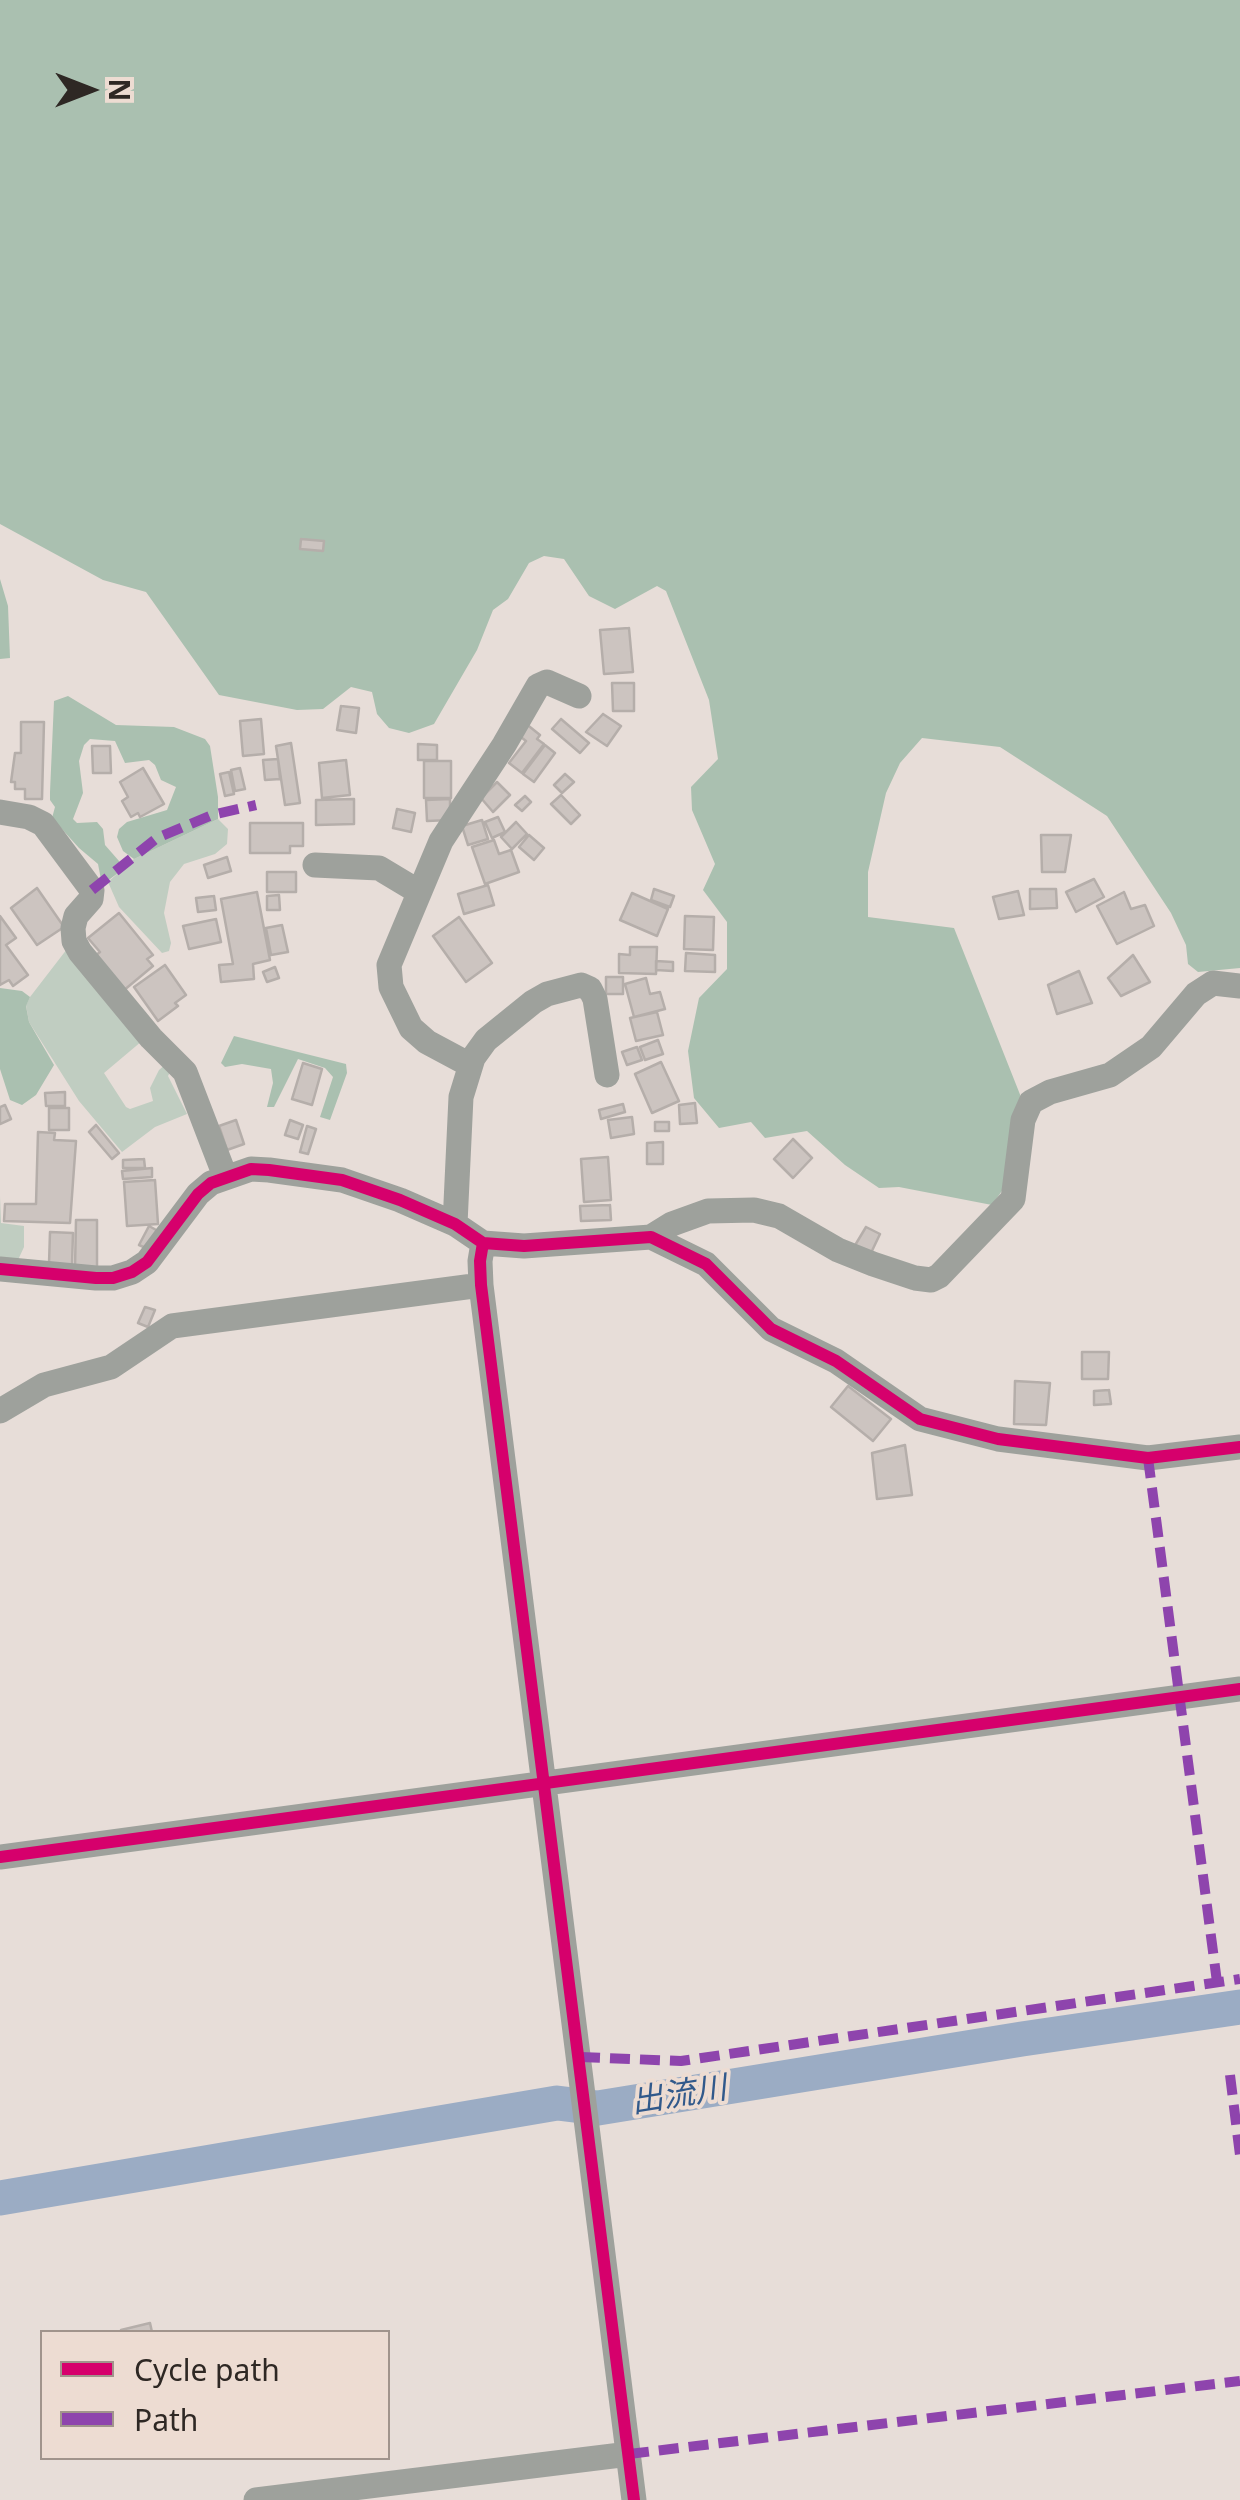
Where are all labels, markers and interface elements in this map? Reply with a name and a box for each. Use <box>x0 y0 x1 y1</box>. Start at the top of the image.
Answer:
north arrow <box>40 40 140 140</box>
text: N <box>101 79 139 101</box>
water label: 出流川 <box>629 2070 729 2122</box>
legend <box>40 2330 390 2460</box>
text: Cycle path <box>134 2349 280 2390</box>
text: Path <box>134 2399 198 2440</box>

